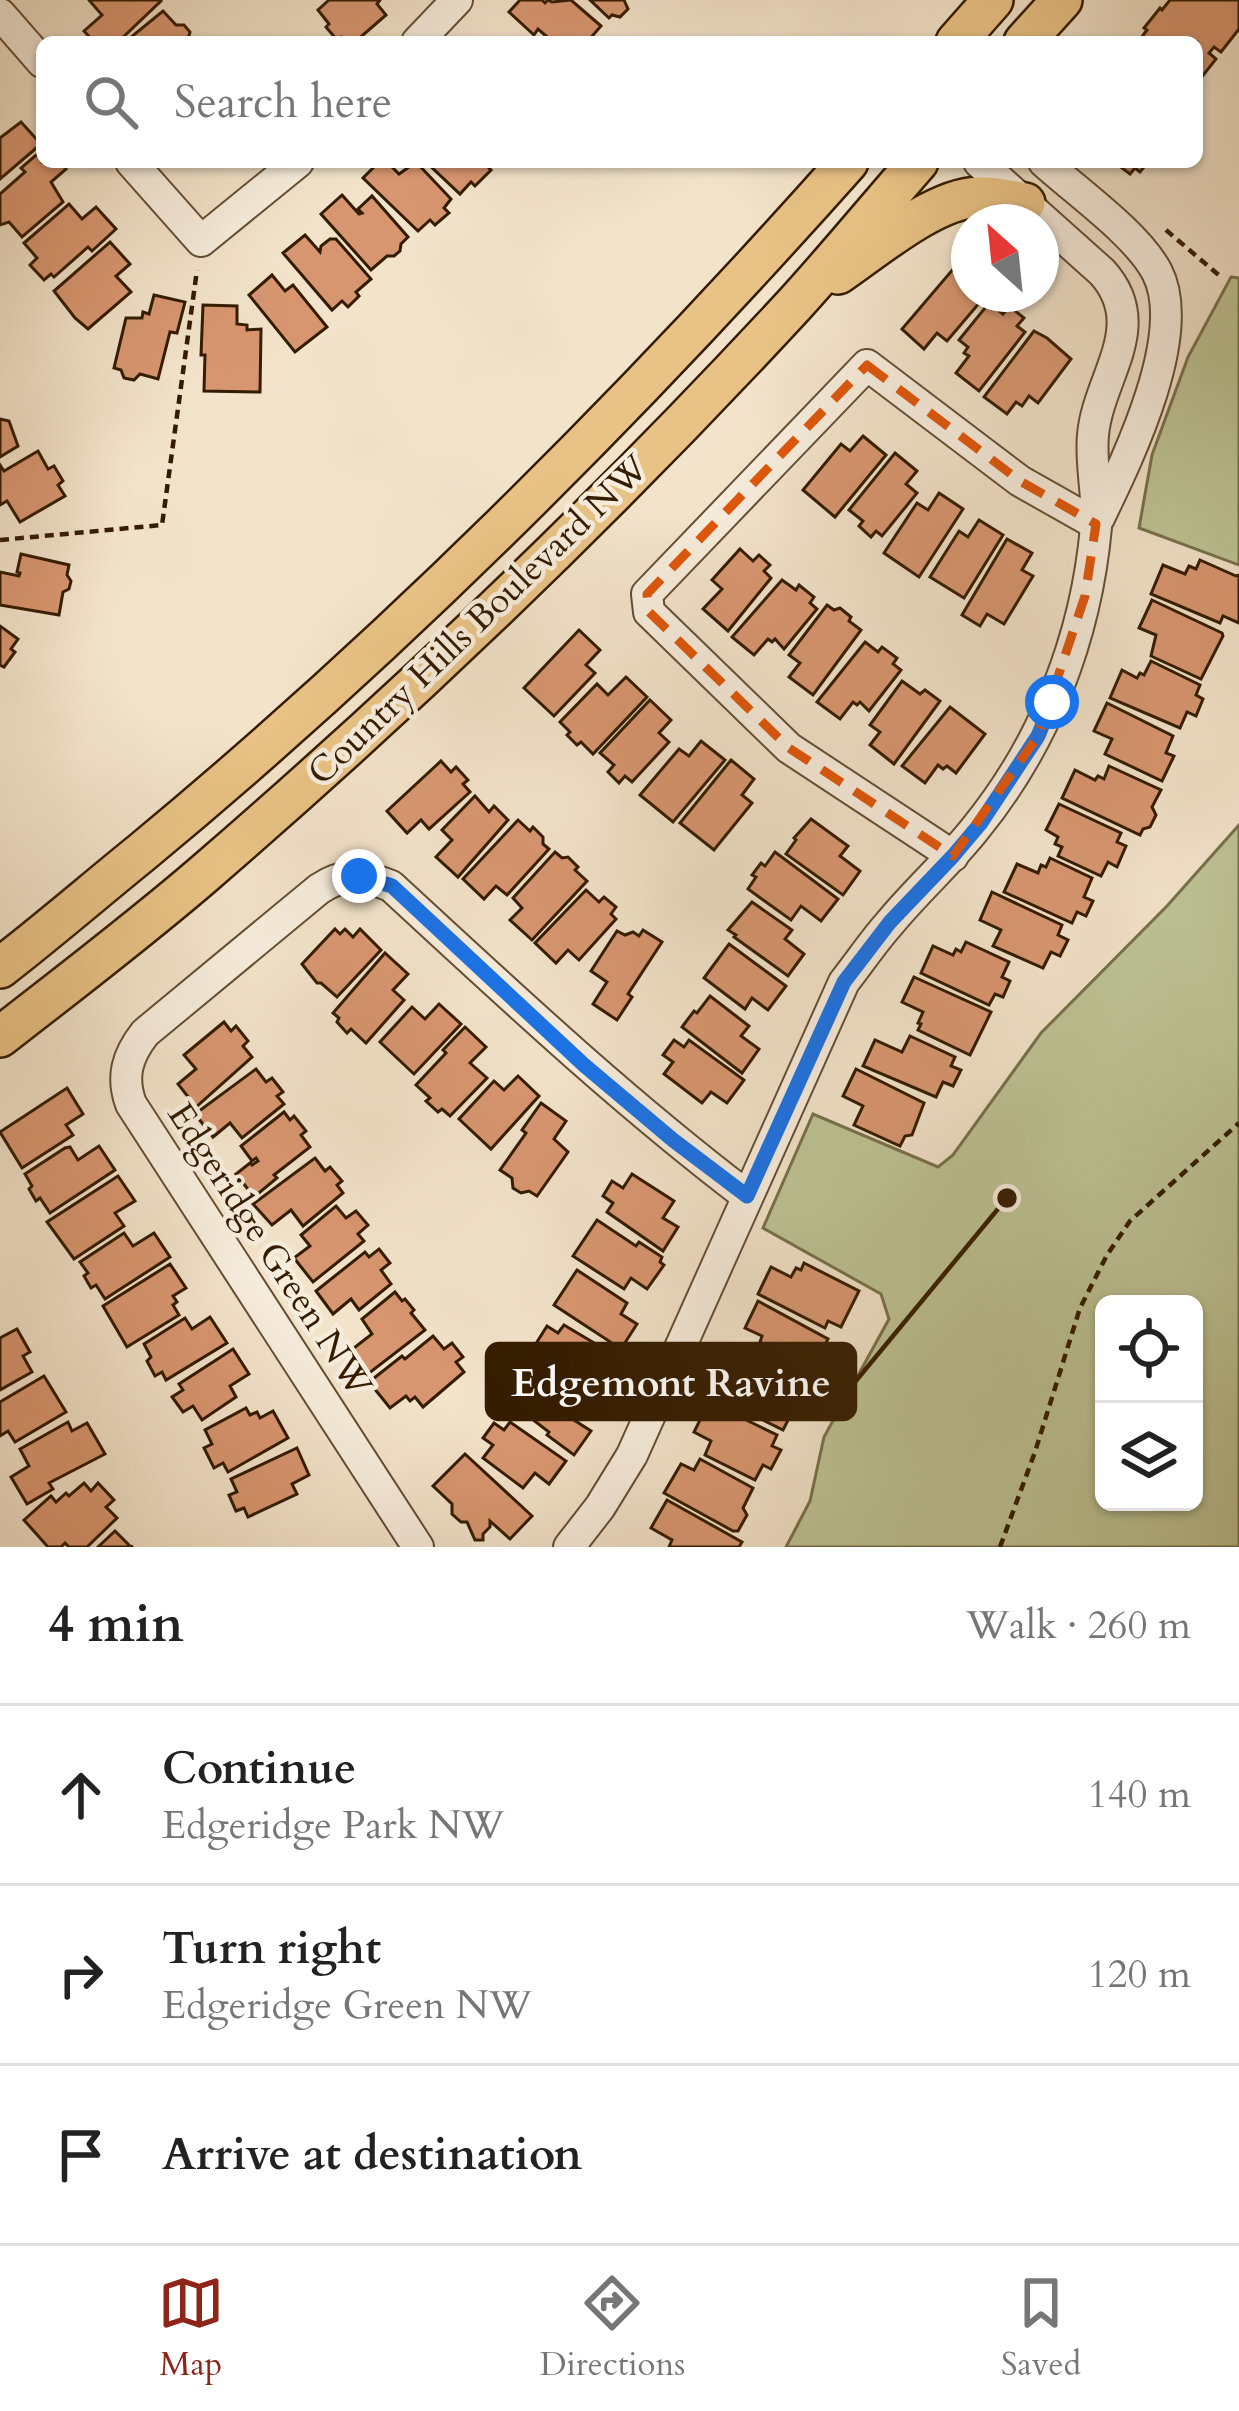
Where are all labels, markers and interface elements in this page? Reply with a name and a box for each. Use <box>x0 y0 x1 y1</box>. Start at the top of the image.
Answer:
search box <box>36 36 1203 168</box>
icon: search <box>78 69 144 135</box>
text: Search here <box>174 72 392 133</box>
north arrow <box>951 204 1059 312</box>
street label: Country Hills Boulevard NW <box>297 444 659 796</box>
route start <box>1025 675 1079 729</box>
route end <box>332 849 386 903</box>
street label: Edgeridge Green NW <box>156 1093 383 1407</box>
map controls <box>1095 1295 1203 1511</box>
button: locate <box>1095 1295 1203 1403</box>
callout: Edgemont Ravine <box>487 1344 855 1419</box>
text: Edgemont Ravine <box>511 1357 831 1410</box>
button: layers <box>1095 1403 1203 1511</box>
text: 4 min <box>48 1590 184 1660</box>
text: Walk · 260 m <box>966 1599 1191 1652</box>
text: Continue <box>162 1738 356 1799</box>
icon: ahead <box>48 1762 114 1828</box>
text: 140 m <box>1088 1768 1191 1821</box>
text: Edgeridge Park NW <box>162 1799 504 1852</box>
text: Turn right <box>162 1918 381 1979</box>
icon: right <box>48 1942 114 2008</box>
text: 120 m <box>1088 1948 1191 2001</box>
text: Edgeridge Green NW <box>162 1979 532 2032</box>
icon: arrive <box>48 2122 114 2188</box>
text: Arrive at destination <box>162 2124 582 2185</box>
tab: Map <box>158 2270 224 2387</box>
tab: Directions <box>540 2270 685 2387</box>
tab: Saved <box>1001 2270 1081 2387</box>

